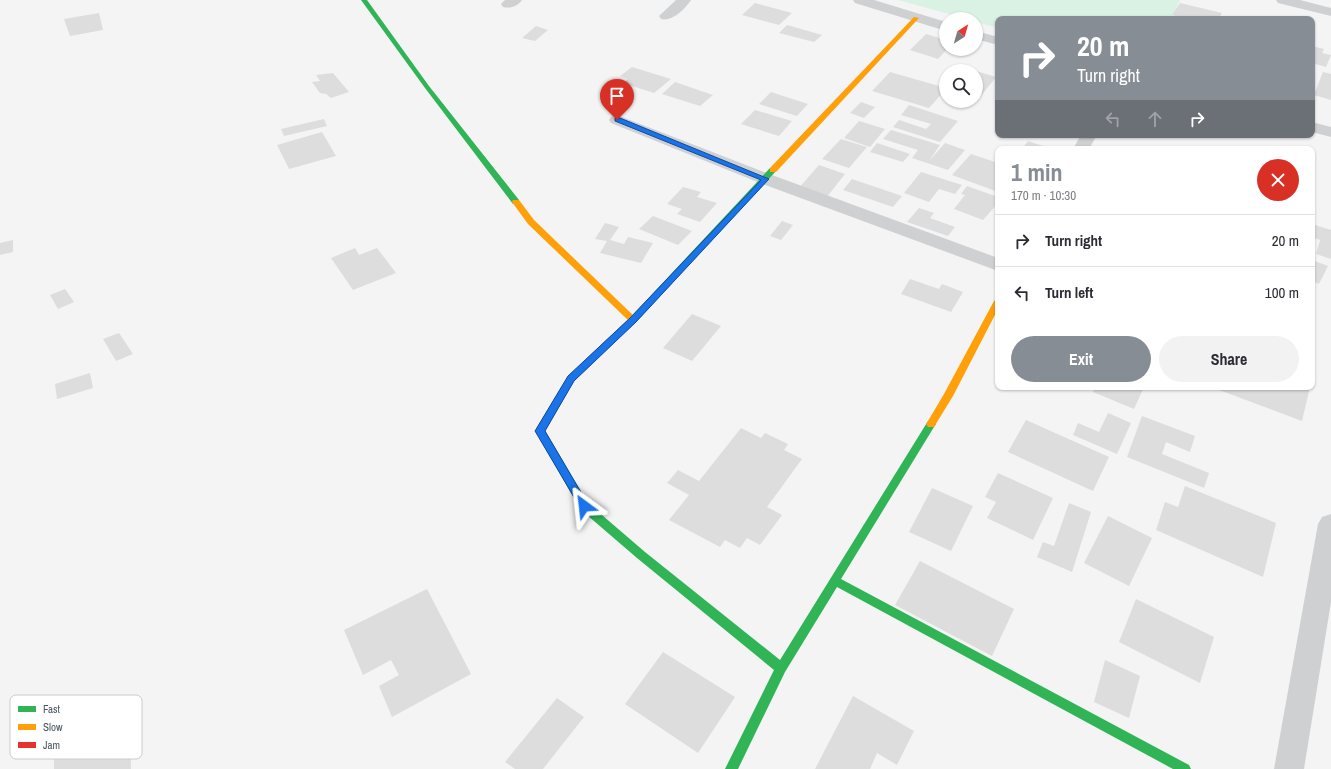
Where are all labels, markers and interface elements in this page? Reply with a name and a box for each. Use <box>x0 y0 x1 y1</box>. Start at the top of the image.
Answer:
north arrow <box>939 12 983 56</box>
map controls <box>939 12 983 108</box>
text: 20 m <box>1077 27 1129 65</box>
icon: right <box>1011 32 1063 84</box>
text: Turn right <box>1077 63 1140 88</box>
button: search <box>939 64 983 108</box>
pin <box>600 79 634 120</box>
icon: arrive <box>606 85 628 107</box>
icon: left <box>1102 108 1124 130</box>
icon: ahead <box>1144 108 1166 130</box>
icon: right <box>1186 108 1208 130</box>
text: 1 min <box>1011 156 1062 188</box>
button: close <box>1257 159 1299 201</box>
text: 170 m · 10:30 <box>1011 187 1076 204</box>
icon: right <box>1011 230 1033 252</box>
text: Turn right <box>1045 230 1102 251</box>
text: 20 m <box>1272 230 1299 251</box>
icon: left <box>1011 282 1033 304</box>
text: Turn left <box>1045 282 1093 303</box>
text: 100 m <box>1265 282 1299 303</box>
button: Exit <box>1011 336 1151 382</box>
button: Share <box>1159 336 1299 382</box>
position arrow <box>563 485 605 527</box>
legend <box>10 695 142 759</box>
text: Fast <box>43 702 61 716</box>
text: Slow <box>43 720 63 734</box>
text: Jam <box>43 738 60 752</box>

